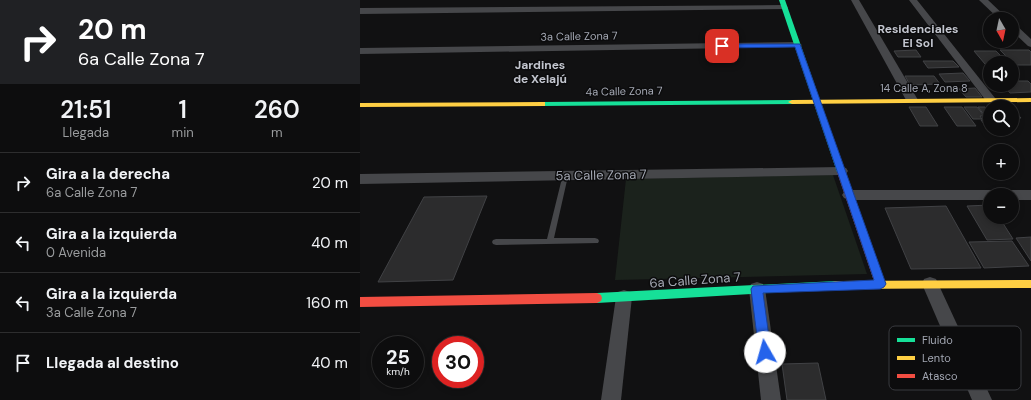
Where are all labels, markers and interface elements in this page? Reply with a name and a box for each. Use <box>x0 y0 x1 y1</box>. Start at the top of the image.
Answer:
text: 20 m <box>78 11 147 48</box>
north arrow <box>983 12 1019 48</box>
map controls <box>983 12 1019 224</box>
icon: right <box>12 16 64 68</box>
district label: Residenciales El Sol <box>877 21 959 51</box>
street label: 3a Calle Zona 7 <box>540 28 618 44</box>
pin <box>705 29 739 63</box>
icon: arrive <box>711 35 733 57</box>
text: 6a Calle Zona 7 <box>78 47 205 71</box>
button: sound <box>983 56 1019 92</box>
district label: Jardines de Xelajú <box>513 57 567 87</box>
street label: 14 Calle A, Zona 8 <box>880 81 968 95</box>
street label: 4a Calle Zona 7 <box>585 83 663 99</box>
text: 21:51 <box>60 94 111 125</box>
text: 1 <box>178 94 187 125</box>
text: 260 <box>254 94 300 125</box>
button: search <box>983 100 1019 136</box>
text: Llegada <box>62 124 109 141</box>
text: min <box>172 124 194 141</box>
text: m <box>271 124 283 141</box>
button: + <box>983 144 1019 180</box>
text: Gira a la derecha <box>46 164 170 184</box>
street label: 5a Calle Zona 7 <box>555 166 647 184</box>
icon: right <box>12 172 34 194</box>
text: 20 m <box>312 173 348 193</box>
text: 6a Calle Zona 7 <box>46 184 137 201</box>
button: − <box>983 188 1019 224</box>
text: Gira a la izquierda <box>46 224 177 244</box>
icon: left <box>12 232 34 254</box>
text: 40 m <box>311 233 348 253</box>
text: 0 Avenida <box>46 244 106 261</box>
street label: 6a Calle Zona 7 <box>649 268 741 292</box>
text: Gira a la izquierda <box>46 284 177 304</box>
icon: left <box>12 292 34 314</box>
text: 160 m <box>306 293 348 313</box>
text: 3a Calle Zona 7 <box>46 304 137 321</box>
legend <box>889 326 1021 390</box>
position arrow <box>744 331 786 373</box>
text: Fluido <box>922 333 953 347</box>
speed limit sign: 30 <box>432 336 484 388</box>
text: 25 <box>386 344 410 370</box>
text: Lento <box>922 351 951 365</box>
icon: arrive <box>12 352 34 374</box>
text: Llegada al destino <box>46 353 179 373</box>
text: 40 m <box>311 353 348 373</box>
text: km/h <box>386 365 410 378</box>
text: Atasco <box>922 369 957 383</box>

